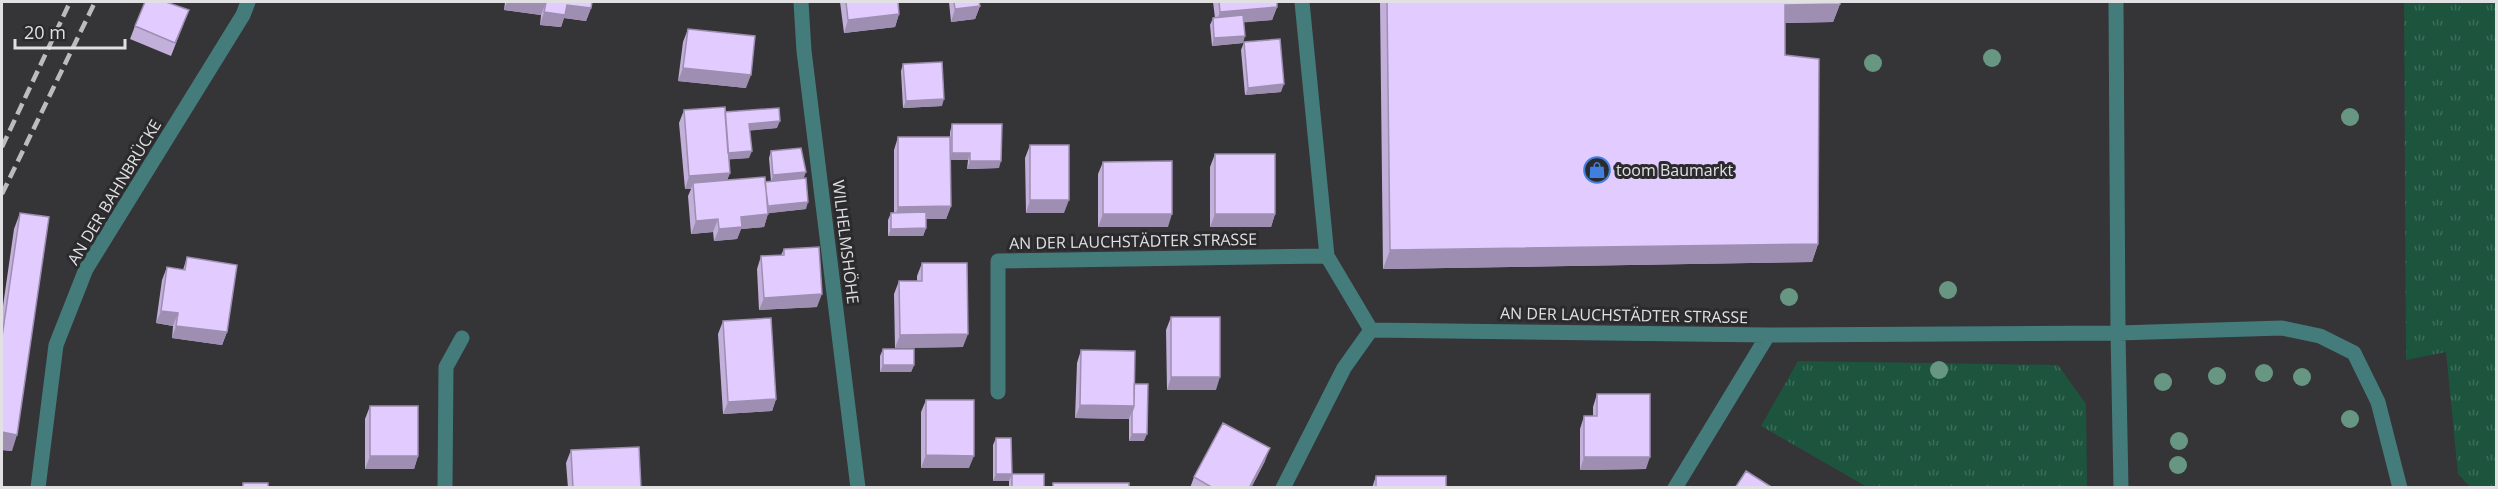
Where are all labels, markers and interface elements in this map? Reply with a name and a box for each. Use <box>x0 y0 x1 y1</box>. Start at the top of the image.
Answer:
scale bar <box>15 12 124 50</box>
text: 20 m <box>24 20 66 44</box>
street label: AN DER BAHNBRÜCKE <box>62 115 166 269</box>
shop icon: toom Baumarkt <box>1582 155 1612 185</box>
place label: toom Baumarkt <box>1616 159 1734 181</box>
street label: WILHELMSHÖHE <box>827 179 865 305</box>
street label: AN DER LAUCHSTÄDTER STRASSE <box>1009 228 1257 254</box>
street label: AN DER LAUCHSTÄDTER STRASSE <box>1500 302 1748 328</box>

